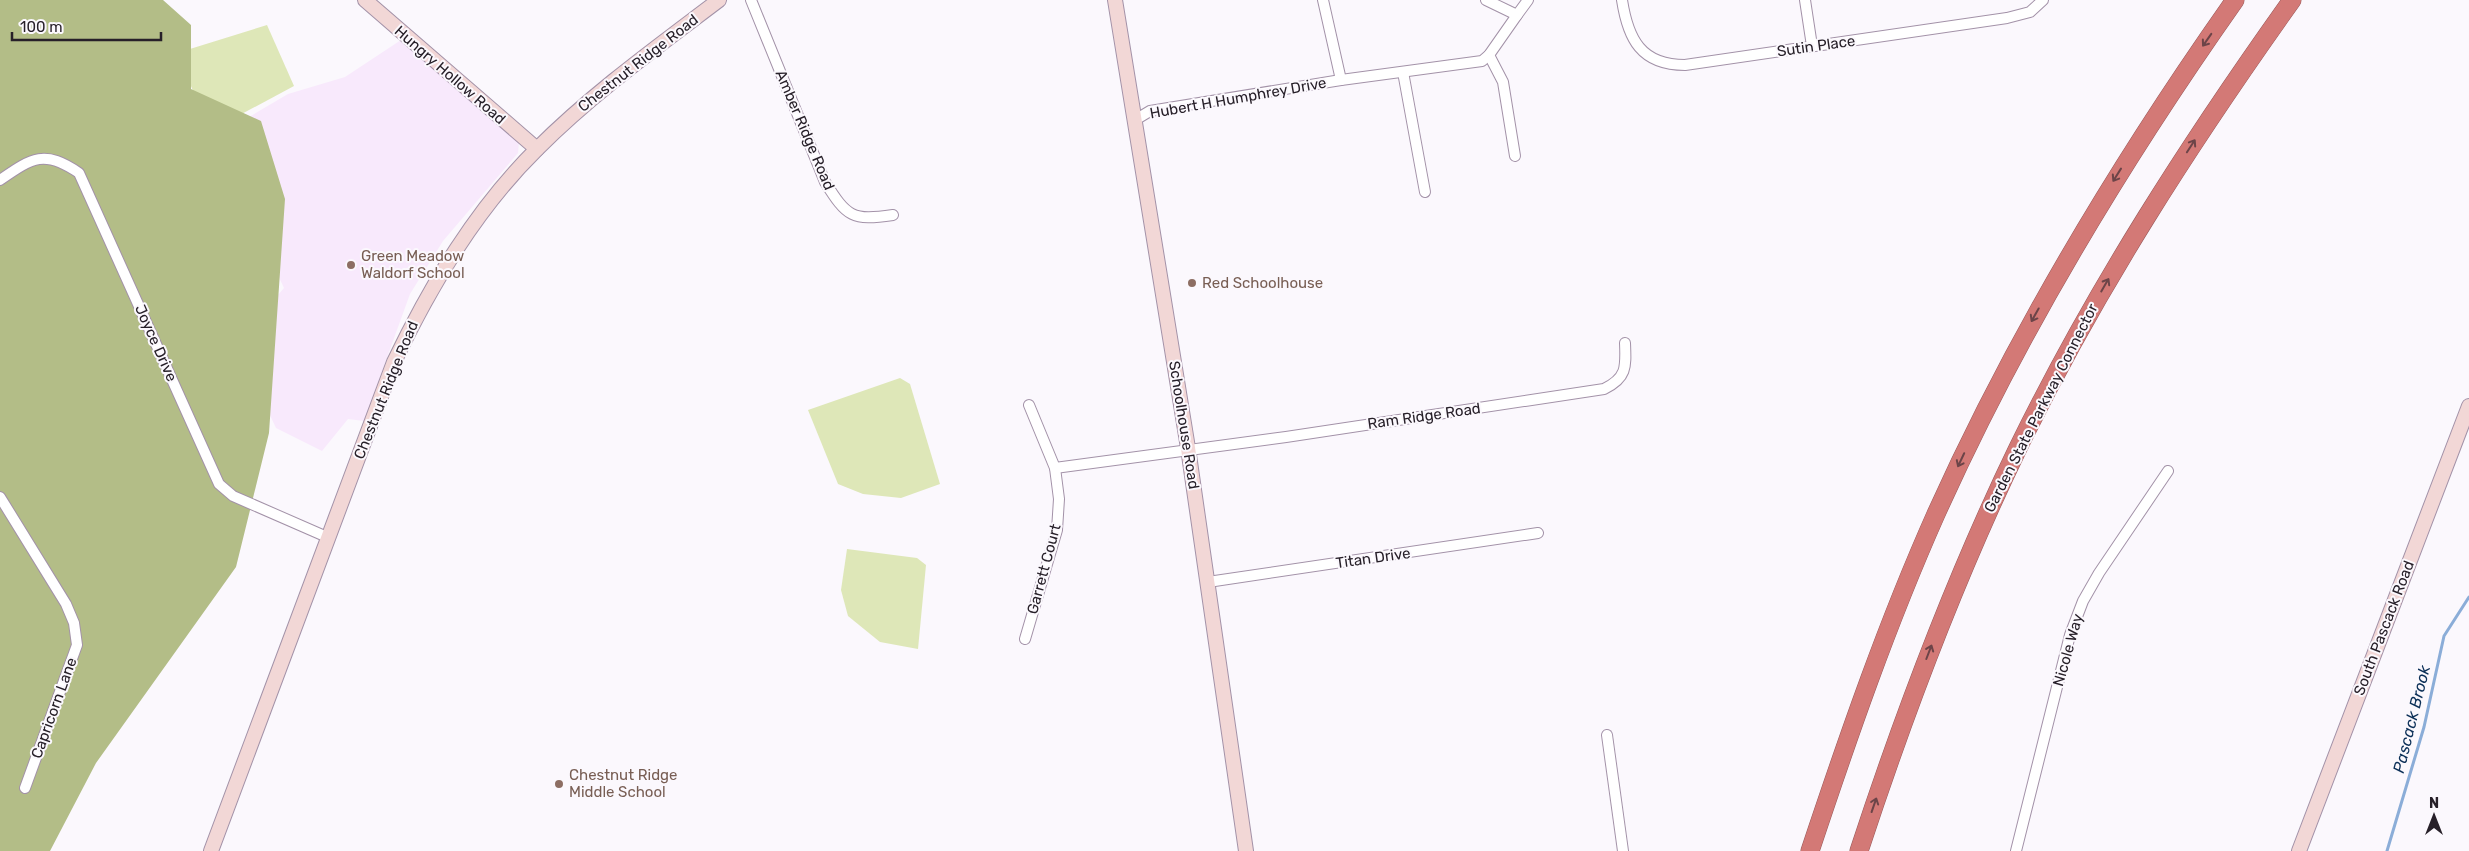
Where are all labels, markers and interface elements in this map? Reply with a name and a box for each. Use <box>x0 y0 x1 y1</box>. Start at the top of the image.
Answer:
scale bar <box>12 10 161 42</box>
street label: Chestnut Ridge Road <box>574 10 702 116</box>
text: 100 m <box>20 18 62 36</box>
street label: Hungry Hollow Road <box>391 22 509 128</box>
street label: Sutin Place <box>1776 32 1856 60</box>
one-way arrow <box>2202 33 2212 47</box>
street label: Amber Ridge Road <box>772 67 838 193</box>
street label: Hubert H Humphrey Drive <box>1148 74 1328 122</box>
one-way arrow <box>2186 140 2196 154</box>
one-way arrow <box>2111 167 2121 181</box>
place label: Green Meadow Waldorf School <box>361 247 465 282</box>
marker: Green Meadow Waldorf School <box>345 259 357 271</box>
place label: Red Schoolhouse <box>1202 274 1323 292</box>
marker: Red Schoolhouse <box>1186 277 1198 289</box>
one-way arrow <box>2101 278 2111 292</box>
street label: Garden State Parkway Connector <box>1980 300 2102 515</box>
street label: Joyce Drive <box>131 302 181 384</box>
one-way arrow <box>2030 307 2039 322</box>
street label: Chestnut Ridge Road <box>350 318 422 462</box>
street label: Schoolhouse Road <box>1165 360 1203 490</box>
street label: Ram Ridge Road <box>1366 399 1482 433</box>
one-way arrow <box>1956 452 1965 467</box>
street label: Garrett Court <box>1023 522 1065 616</box>
street label: Titan Drive <box>1334 544 1412 572</box>
street label: South Pascack Road <box>2350 558 2418 698</box>
street label: Nicole Way <box>2049 612 2087 688</box>
one-way arrow <box>1925 645 1934 660</box>
street label: Capricorn Lane <box>27 655 81 761</box>
water label: Pascack Brook <box>2389 663 2434 775</box>
place label: Chestnut Ridge Middle School <box>569 766 677 801</box>
marker: Chestnut Ridge Middle School <box>553 778 565 790</box>
north arrow <box>2409 791 2459 841</box>
text: N <box>2429 795 2439 812</box>
one-way arrow <box>1870 797 1879 813</box>

